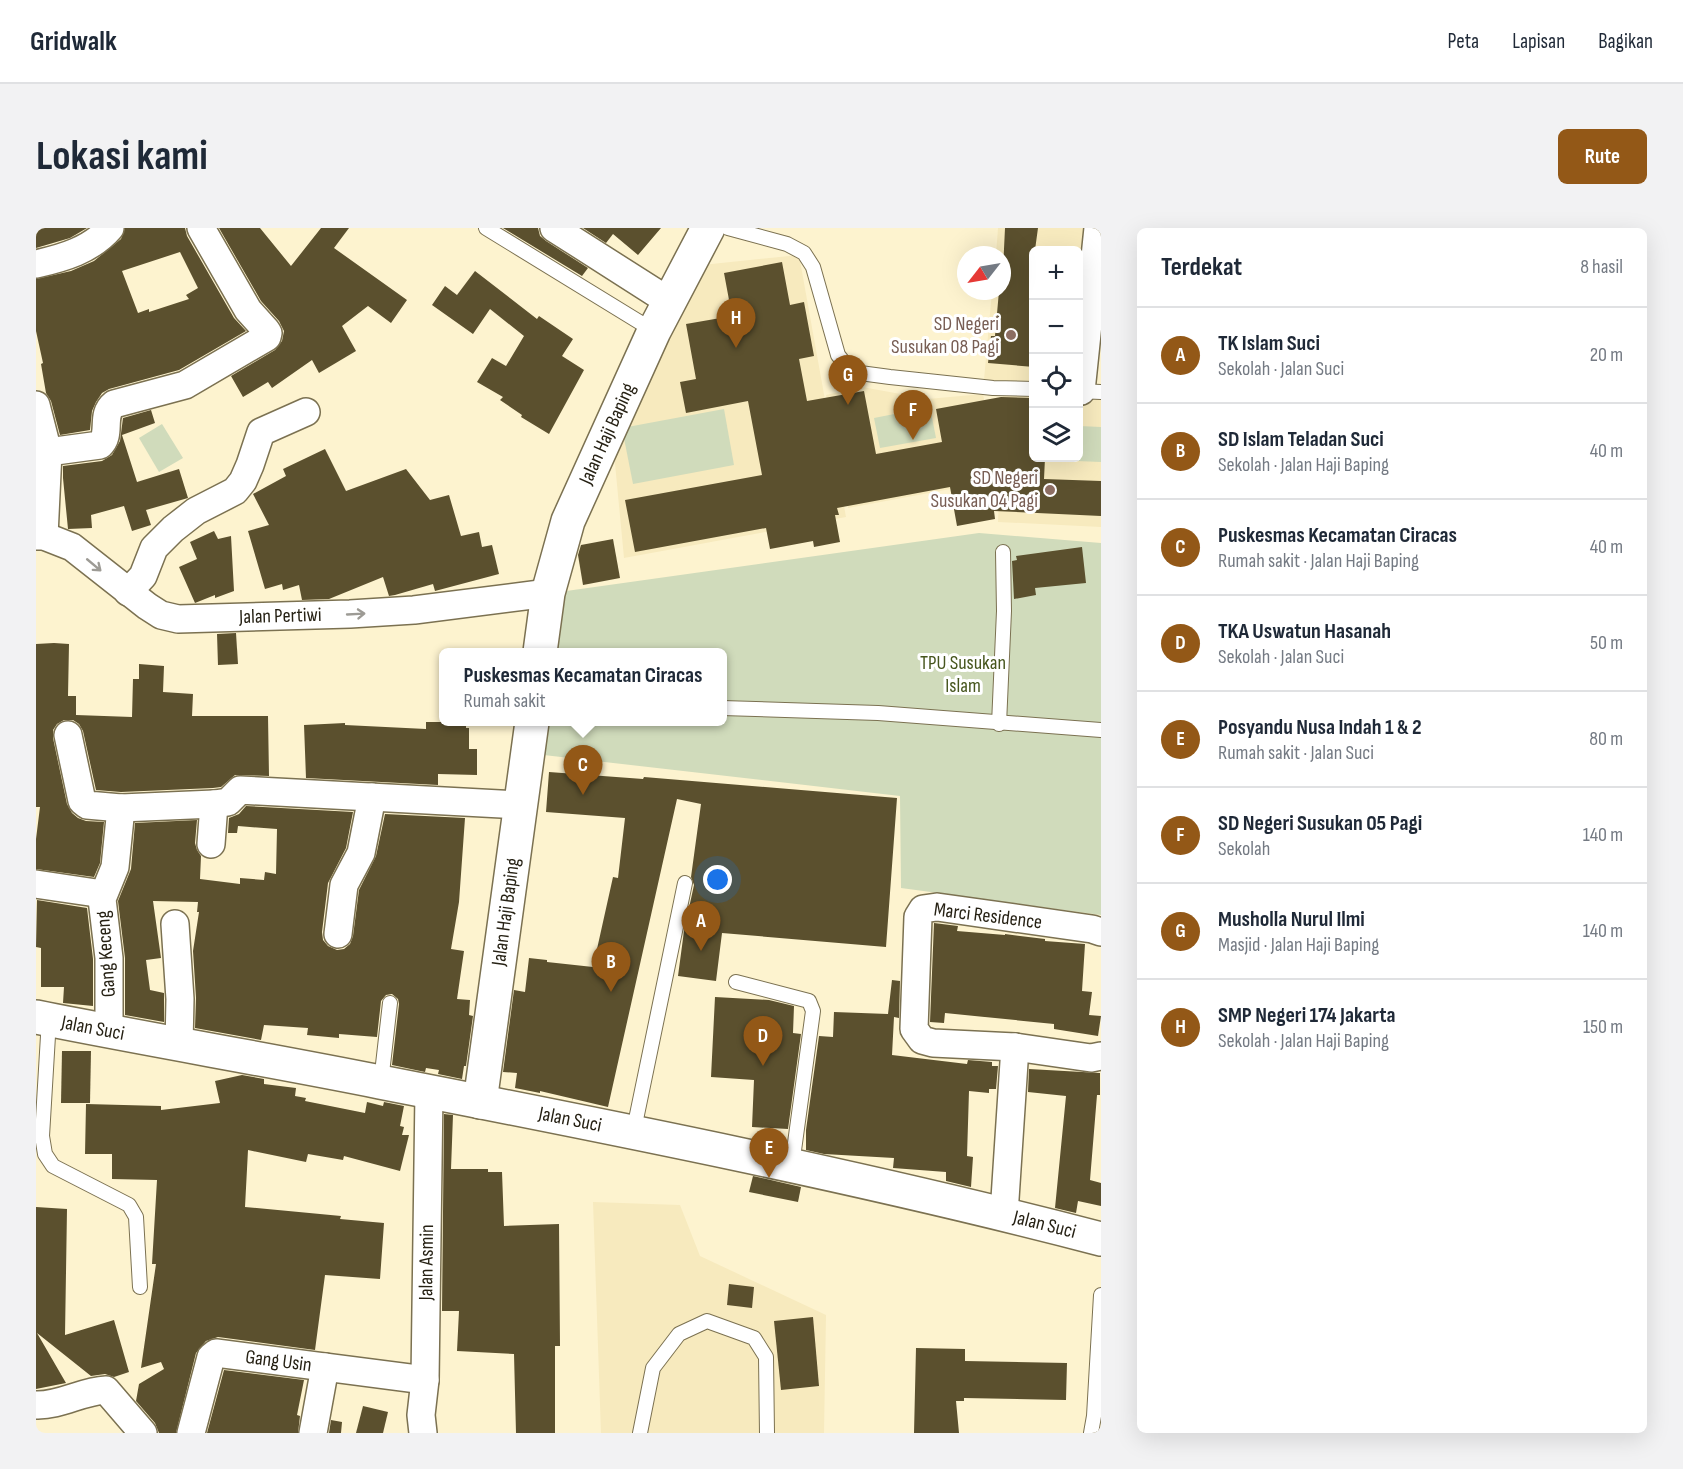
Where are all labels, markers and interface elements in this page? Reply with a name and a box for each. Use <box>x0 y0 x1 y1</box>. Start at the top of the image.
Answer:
text: Gridwalk <box>30 25 117 58</box>
text: Peta <box>1448 29 1479 54</box>
text: Lapisan <box>1512 29 1565 54</box>
text: Bagikan <box>1598 29 1653 54</box>
button: Rute <box>1558 129 1647 184</box>
text: Lokasi kami <box>36 131 208 182</box>
north arrow <box>957 246 1011 300</box>
map controls <box>1029 246 1083 462</box>
button: + <box>1029 246 1083 300</box>
text: Terdekat <box>1161 252 1242 283</box>
text: 8 hasil <box>1580 255 1623 279</box>
pin: H <box>716 298 756 348</box>
button: − <box>1029 300 1083 354</box>
place label: SD Negeri Susukan 08 Pagi <box>891 312 999 359</box>
marker: SD Negeri Susukan 08 Pagi <box>1004 328 1018 342</box>
text: TK Islam Suci <box>1218 330 1320 357</box>
text: A <box>1176 343 1185 367</box>
text: 20 m <box>1590 343 1623 367</box>
button: locate <box>1029 354 1083 408</box>
pin: G <box>828 356 868 405</box>
text: Sekolah · Jalan Suci <box>1218 357 1344 381</box>
street label: Jalan Haji Baping <box>574 379 641 489</box>
pin: F <box>894 390 932 440</box>
button: layers <box>1029 408 1083 462</box>
text: SD Islam Teladan Suci <box>1218 426 1384 453</box>
text: B <box>1176 439 1185 463</box>
text: 40 m <box>1590 439 1623 463</box>
text: Sekolah · Jalan Haji Baping <box>1218 453 1389 477</box>
place label: SD Negeri Susukan 04 Pagi <box>930 466 1038 513</box>
marker: SD Negeri Susukan 04 Pagi <box>1043 483 1057 497</box>
text: Puskesmas Kecamatan Ciracas <box>1218 522 1457 549</box>
text: C <box>1175 535 1186 559</box>
text: 40 m <box>1590 535 1623 559</box>
text: Rumah sakit · Jalan Haji Baping <box>1218 549 1419 573</box>
one-way arrow <box>86 559 102 572</box>
street label: Jalan Pertiwi <box>238 603 322 629</box>
one-way arrow <box>346 608 365 619</box>
text: TKA Uswatun Hasanah <box>1218 618 1391 645</box>
text: D <box>1175 631 1186 655</box>
text: 50 m <box>1590 631 1623 655</box>
text: Sekolah · Jalan Suci <box>1218 645 1344 669</box>
popup <box>439 648 727 726</box>
park label: TPU Susukan Islam <box>920 651 1006 698</box>
text: Puskesmas Kecamatan Ciracas <box>464 662 702 689</box>
text: Rumah sakit <box>464 689 546 713</box>
text: Posyandu Nusa Indah 1 & 2 <box>1218 714 1422 741</box>
text: E <box>1176 727 1185 751</box>
text: 80 m <box>1589 727 1623 751</box>
text: Rumah sakit · Jalan Suci <box>1218 741 1374 765</box>
pin: C <box>564 746 602 795</box>
text: SD Negeri Susukan 05 Pagi <box>1218 810 1422 837</box>
text: F <box>1176 823 1185 847</box>
text: 140 m <box>1583 823 1623 847</box>
text: Sekolah <box>1218 837 1270 861</box>
street label: Jalan Haji Baping <box>487 856 525 968</box>
your location <box>703 865 732 894</box>
street label: Marci Residence <box>933 897 1043 935</box>
pin: A <box>682 902 720 951</box>
text: Musholla Nurul Ilmi <box>1218 906 1365 933</box>
street label: Gang Keceng <box>91 910 121 998</box>
text: G <box>1175 919 1186 943</box>
text: 140 m <box>1583 919 1623 943</box>
text: Masjid · Jalan Haji Baping <box>1218 933 1379 957</box>
pin: B <box>592 942 630 992</box>
text: SMP Negeri 174 Jakarta <box>1218 1002 1396 1029</box>
street label: Jalan Suci <box>58 1010 126 1046</box>
text: H <box>1175 1015 1186 1039</box>
text: 150 m <box>1583 1015 1623 1039</box>
pin: D <box>744 1016 782 1066</box>
text: Sekolah · Jalan Haji Baping <box>1218 1029 1389 1053</box>
street label: Jalan Suci <box>536 1101 604 1138</box>
pin: E <box>750 1128 788 1178</box>
street label: Jalan Suci <box>1010 1205 1079 1244</box>
street label: Jalan Asmin <box>414 1224 439 1301</box>
street label: Gang Usin <box>244 1345 313 1377</box>

